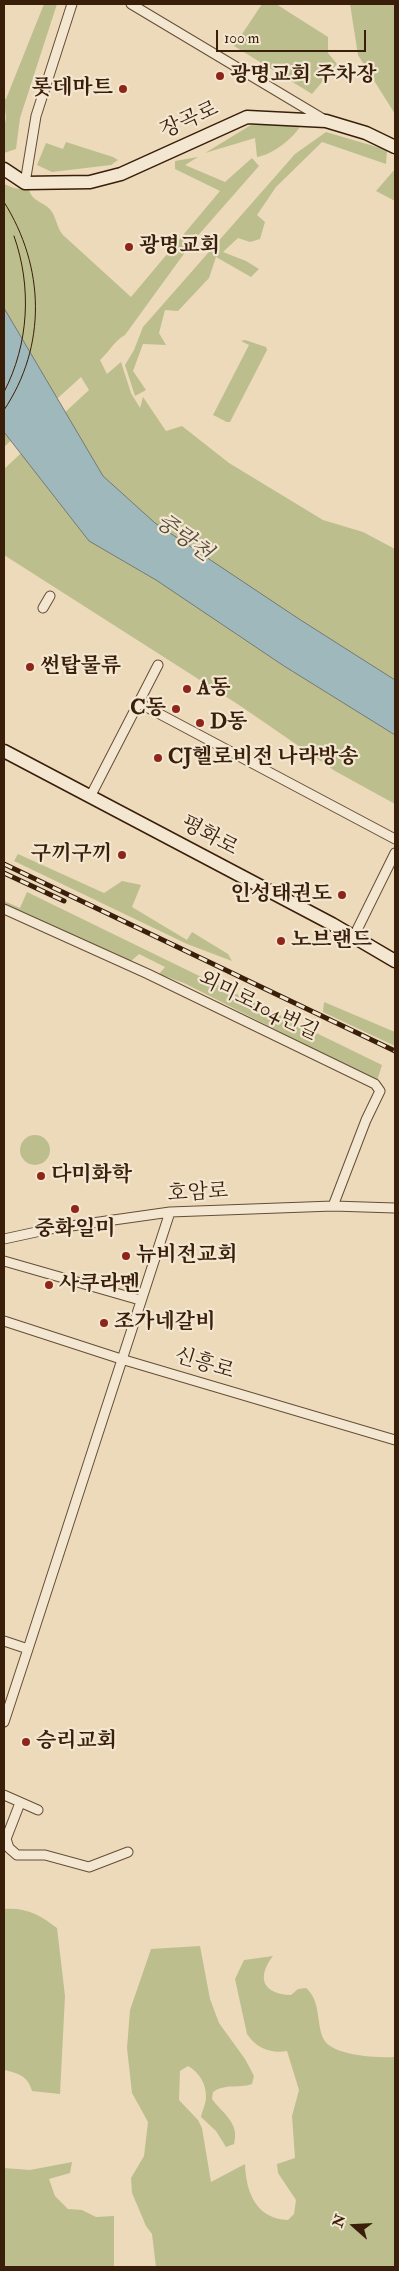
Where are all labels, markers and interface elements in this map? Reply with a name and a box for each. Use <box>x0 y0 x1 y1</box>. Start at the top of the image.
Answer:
scale bar <box>219 20 369 52</box>
text: 100 m <box>224 29 259 48</box>
place label: 광명교회 주차장 <box>230 63 376 89</box>
marker: 광명교회 주차장 <box>214 70 226 82</box>
place label: 롯데마트 <box>32 76 113 102</box>
marker: 롯데마트 <box>117 83 129 95</box>
street label: 장곡로 <box>157 97 223 145</box>
place label: 광명교회 <box>139 234 220 260</box>
marker: 광명교회 <box>123 241 135 253</box>
water label: 중랑천 <box>149 510 217 568</box>
place label: 썬탑물류 <box>40 654 121 680</box>
marker: 썬탑물류 <box>24 661 36 673</box>
place label: A동 <box>197 676 231 702</box>
marker: A동 <box>181 683 193 695</box>
place label: C동 <box>130 696 166 722</box>
marker: C동 <box>170 703 182 715</box>
place label: D동 <box>210 710 247 736</box>
marker: D동 <box>194 717 206 729</box>
place label: CJ헬로비전 나라방송 <box>168 745 359 771</box>
marker: CJ헬로비전 나라방송 <box>152 752 164 764</box>
street label: 평화로 <box>176 812 242 862</box>
place label: 구끼구끼 <box>31 842 112 868</box>
marker: 구끼구끼 <box>116 849 128 861</box>
place label: 인성태권도 <box>231 882 332 908</box>
marker: 인성태권도 <box>336 889 348 901</box>
place label: 노브랜드 <box>291 928 372 954</box>
marker: 노브랜드 <box>275 935 287 947</box>
street label: 외미로104번길 <box>194 967 322 1047</box>
place label: 다미화학 <box>51 1163 132 1189</box>
marker: 다미화학 <box>35 1170 47 1182</box>
street label: 호암로 <box>167 1180 229 1208</box>
marker: 중화일미 <box>69 1203 81 1215</box>
place label: 중화일미 <box>34 1217 116 1243</box>
place label: 뉴비전교회 <box>136 1243 237 1269</box>
marker: 뉴비전교회 <box>120 1250 132 1262</box>
place label: 사쿠라멘 <box>59 1272 140 1298</box>
marker: 사쿠라멘 <box>43 1279 55 1291</box>
place label: 조가네갈비 <box>114 1310 215 1336</box>
marker: 조가네갈비 <box>98 1317 110 1329</box>
street label: 신흥로 <box>171 1344 237 1386</box>
place label: 승리교회 <box>36 1729 117 1755</box>
marker: 승리교회 <box>20 1736 32 1748</box>
north arrow <box>329 2201 379 2251</box>
text: N <box>329 2212 349 2230</box>

